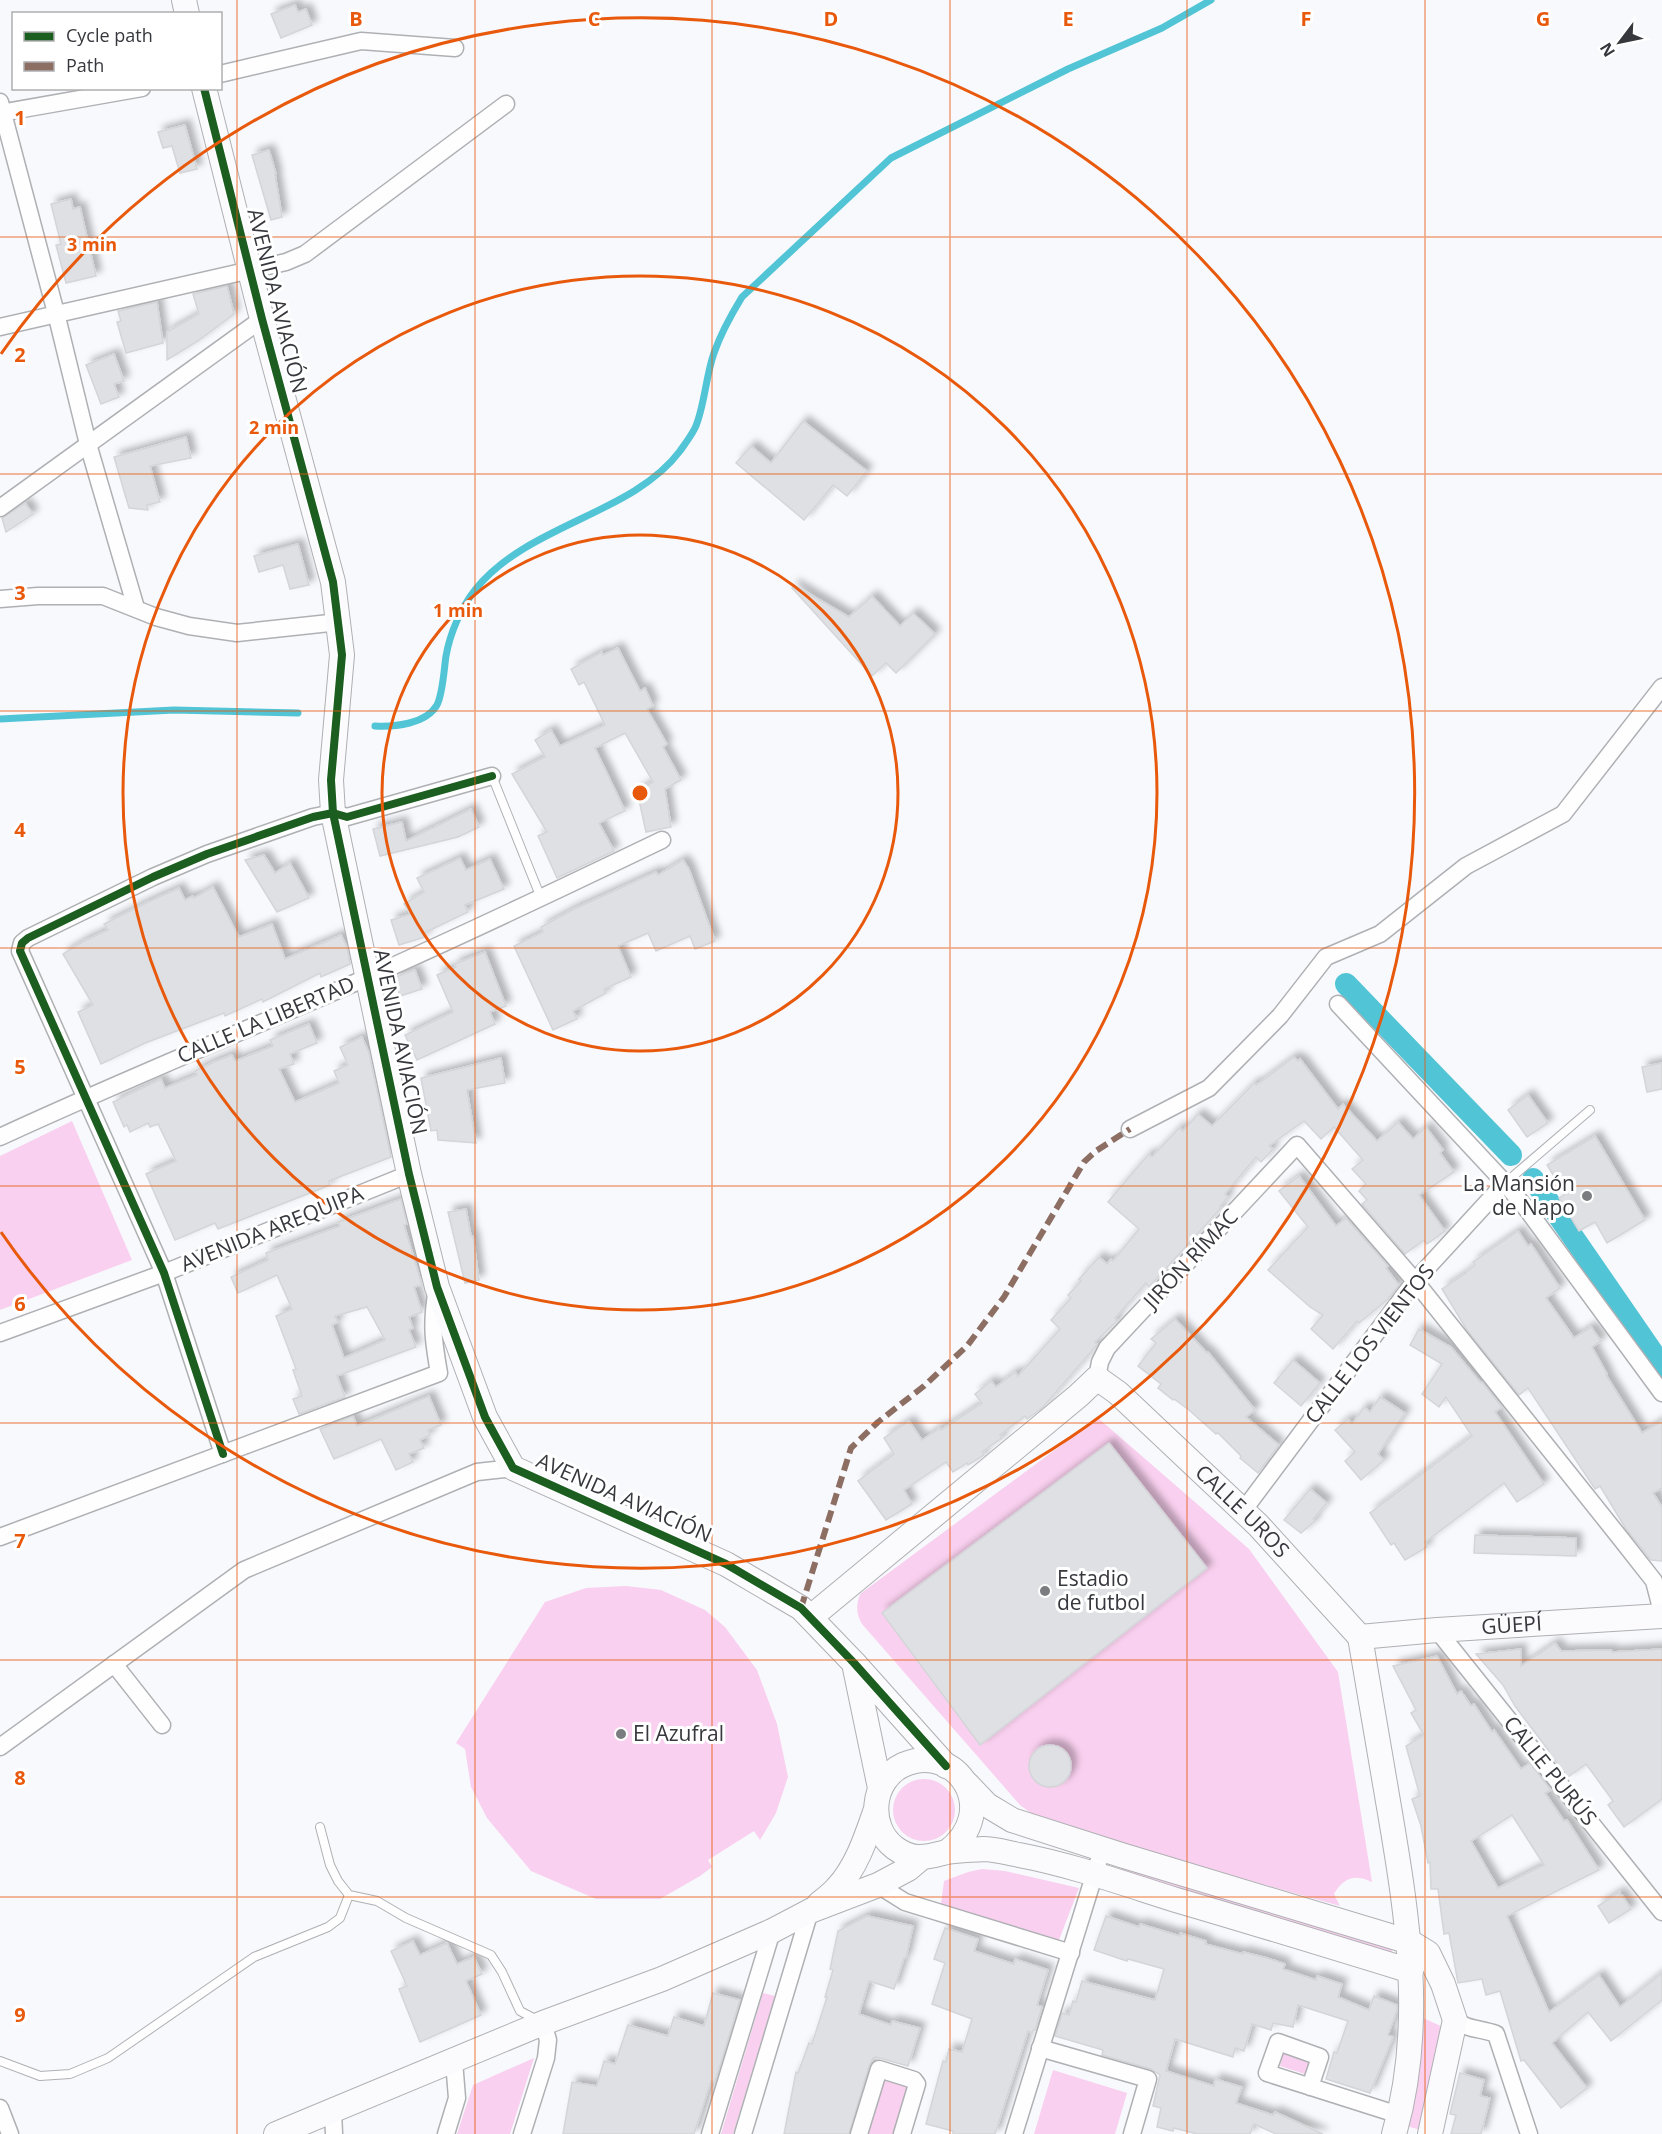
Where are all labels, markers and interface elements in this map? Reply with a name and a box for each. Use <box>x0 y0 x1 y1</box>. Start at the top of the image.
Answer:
text: B <box>349 5 363 32</box>
text: C <box>588 5 601 32</box>
text: D <box>824 5 838 32</box>
text: E <box>1062 5 1074 32</box>
text: F <box>1301 5 1311 32</box>
text: G <box>1536 5 1550 32</box>
legend <box>12 12 222 90</box>
north arrow <box>1590 12 1650 72</box>
text: Cycle path <box>66 23 153 47</box>
text: N <box>1595 39 1620 61</box>
text: Path <box>66 53 104 77</box>
text: 1 <box>14 104 26 131</box>
street label: AVENIDA AVIACIÓN <box>241 206 314 396</box>
text: 3 min <box>67 232 117 256</box>
text: 2 <box>14 341 26 368</box>
text: 2 min <box>249 415 299 439</box>
text: 3 <box>14 579 26 606</box>
text: 1 min <box>433 598 483 622</box>
centre of rings <box>630 783 650 803</box>
text: 4 <box>14 816 26 843</box>
street label: AVENIDA AVIACIÓN <box>368 946 434 1137</box>
street label: CALLE LA LIBERTAD <box>173 969 359 1069</box>
text: 5 <box>14 1053 26 1080</box>
place label: La Mansión de Napo <box>1463 1169 1575 1221</box>
street label: AVENIDA AREQUIPA <box>176 1178 368 1277</box>
marker: La Mansión de Napo <box>1580 1189 1594 1203</box>
street label: JIRÓN RÍMAC <box>1136 1203 1244 1316</box>
street label: CALLE LOS VIENTOS <box>1298 1258 1440 1429</box>
text: 6 <box>14 1290 26 1317</box>
street label: AVENIDA AVIACIÓN <box>532 1446 717 1548</box>
street label: CALLE UROS <box>1190 1458 1296 1563</box>
text: 7 <box>14 1527 26 1554</box>
place label: Estadio de futbol <box>1057 1564 1145 1616</box>
marker: Estadio de futbol <box>1038 1584 1052 1598</box>
street label: GÜEPÍ <box>1480 1608 1543 1640</box>
street label: CALLE PURÚS <box>1498 1710 1604 1831</box>
place label: El Azufral <box>633 1719 724 1747</box>
marker: El Azufral <box>614 1727 628 1741</box>
text: 8 <box>14 1764 26 1791</box>
text: 9 <box>14 2001 26 2028</box>

